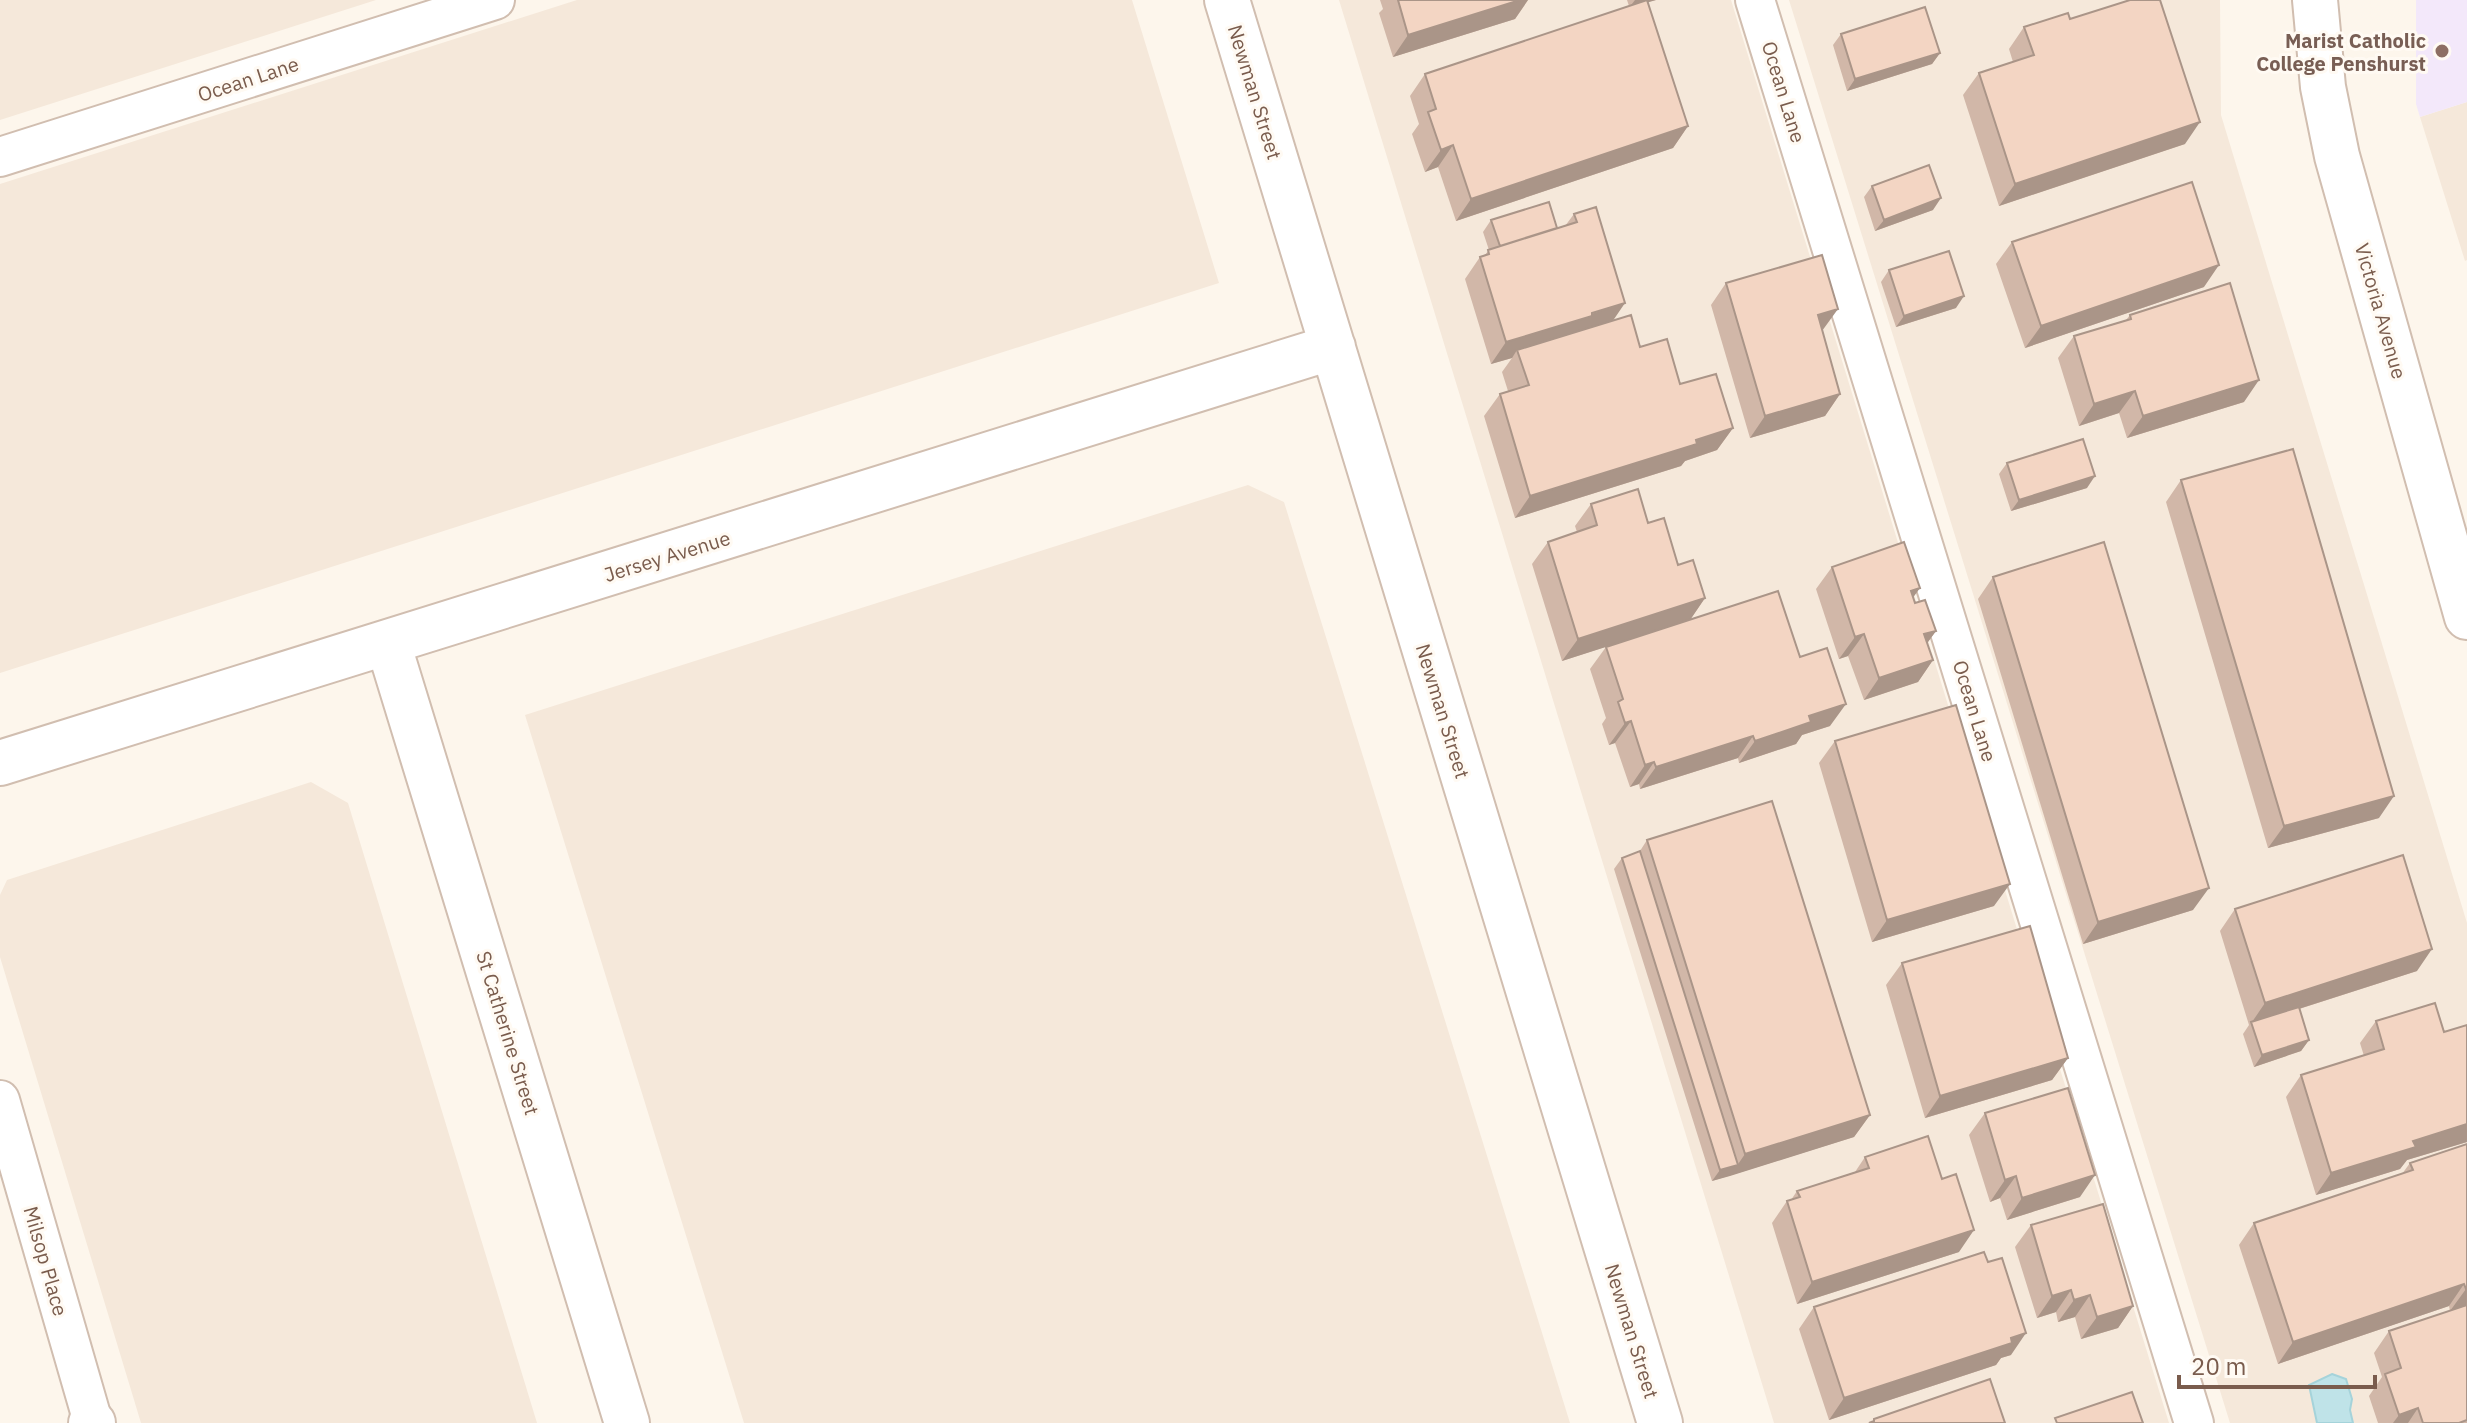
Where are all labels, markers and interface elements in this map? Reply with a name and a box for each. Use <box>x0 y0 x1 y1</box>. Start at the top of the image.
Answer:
street label: Newman Street <box>1222 21 1288 163</box>
place label: Marist Catholic College Penshurst <box>2256 27 2426 77</box>
street label: Ocean Lane <box>1756 38 1812 146</box>
marker: Marist Catholic College Penshurst <box>2433 42 2451 60</box>
street label: Ocean Lane <box>194 50 302 108</box>
street label: Victoria Avenue <box>2349 240 2413 382</box>
street label: Jersey Avenue <box>601 524 733 588</box>
street label: Newman Street <box>1410 640 1476 782</box>
street label: Ocean Lane <box>1947 657 2003 765</box>
street label: St Catherine Street <box>470 948 546 1118</box>
street label: Milsop Place <box>17 1203 75 1319</box>
street label: Newman Street <box>1599 1260 1665 1402</box>
scale bar <box>2179 1339 2375 1389</box>
text: 20 m <box>2191 1350 2246 1382</box>

